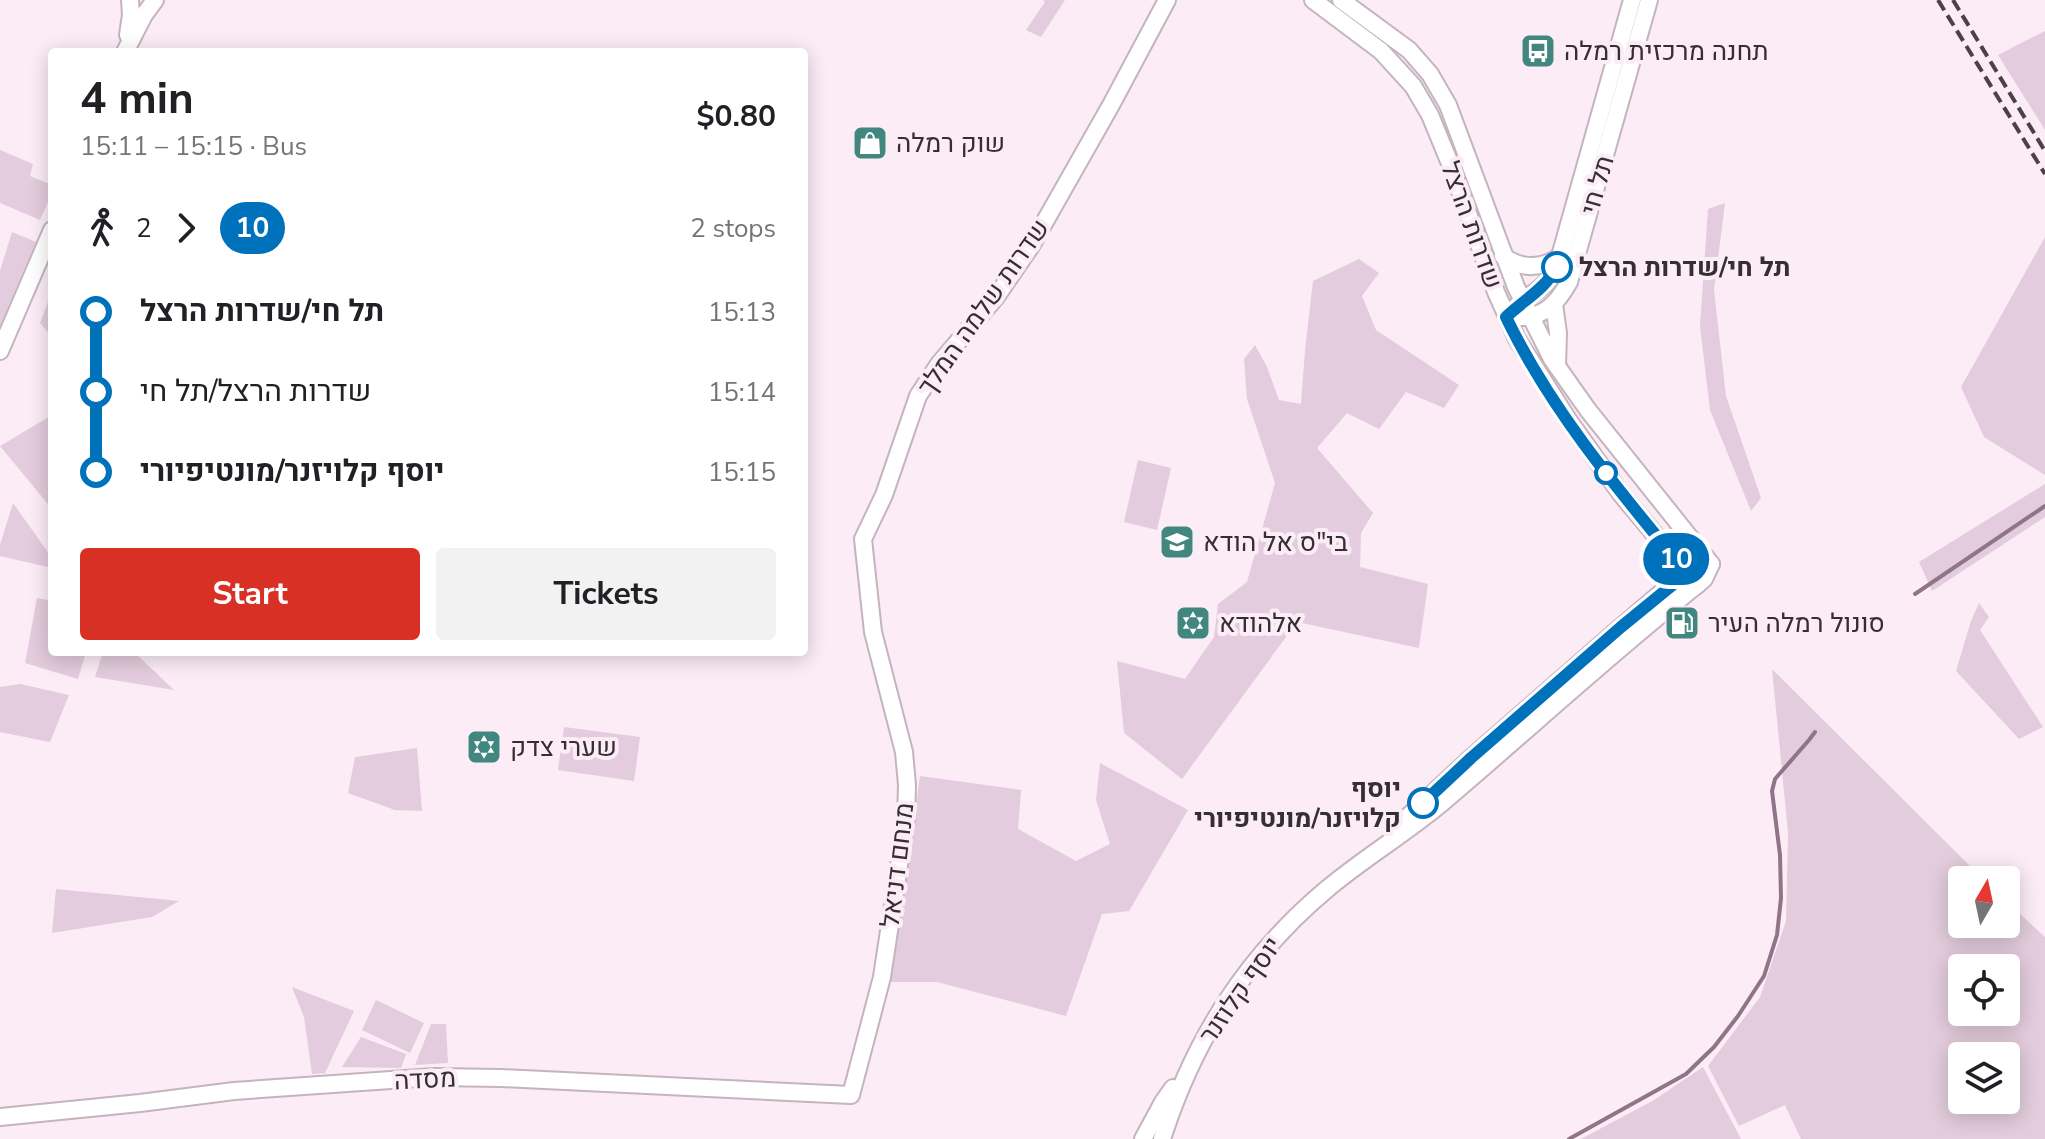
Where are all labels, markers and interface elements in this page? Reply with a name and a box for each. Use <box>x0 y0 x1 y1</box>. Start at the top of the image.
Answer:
bus stop icon: תחנה מרכזית רמלה <box>1519 32 1557 70</box>
place label: תחנה מרכזית רמלה <box>1564 34 1768 69</box>
text: 4 min <box>80 69 194 129</box>
text: $0.80 <box>697 96 776 137</box>
shop icon: שוק רמלה <box>851 124 889 162</box>
place label: שוק רמלה <box>896 126 1005 161</box>
text: 15:11 – 15:15 · Bus <box>80 129 307 164</box>
street label: תל חי <box>1572 152 1623 219</box>
street label: שדרות הרצל <box>1432 157 1511 294</box>
icon: walk <box>80 206 124 250</box>
icon: forward <box>164 206 208 250</box>
text: 10 <box>236 209 269 247</box>
text: 2 <box>136 211 152 246</box>
text: 2 stops <box>690 211 776 246</box>
street label: שדרות שלמה המלך <box>909 212 1057 403</box>
place label: תל חי/שדרות הרצל <box>1579 250 1790 285</box>
marker: תל חי/שדרות הרצל <box>1542 252 1572 282</box>
text: תל חי/שדרות הרצל <box>140 291 384 332</box>
text: 15:13 <box>708 295 776 330</box>
text: שדרות הרצל/תל חי <box>140 371 371 412</box>
text: 15:14 <box>708 375 776 410</box>
text: יוסף קלויזנר/מונטיפיורי <box>140 451 444 492</box>
text: 15:15 <box>708 455 776 490</box>
unlabelled marker <box>1595 462 1617 484</box>
school or university icon: בי"ס אל הודא <box>1158 523 1196 561</box>
place label: בי"ס אל הודא <box>1203 525 1348 560</box>
line badge: 10 <box>1640 533 1712 585</box>
text: 10 <box>1659 540 1693 578</box>
button: Start <box>80 548 420 640</box>
button: Tickets <box>436 548 776 640</box>
synagogue icon: אלהודא <box>1174 604 1212 642</box>
fuel station icon: סונול רמלה העיר <box>1663 604 1701 642</box>
place label: אלהודא <box>1219 606 1302 641</box>
place label: סונול רמלה העיר <box>1708 606 1885 641</box>
synagogue icon: שערי צדק <box>465 728 503 766</box>
place label: שערי צדק <box>510 730 617 765</box>
place label: יוסף קלויזנר/מונטיפיורי <box>1194 771 1401 836</box>
marker: יוסף קלויזנר/מונטיפיורי <box>1408 788 1438 818</box>
street label: מנחם דניאל <box>872 801 923 930</box>
north arrow <box>1948 866 2020 938</box>
map controls <box>1948 866 2020 1114</box>
street label: יוסף קלוזנר <box>1191 930 1290 1051</box>
button: locate <box>1948 954 2020 1026</box>
button: layers <box>1948 1042 2020 1114</box>
street label: מסדה <box>393 1060 457 1099</box>

